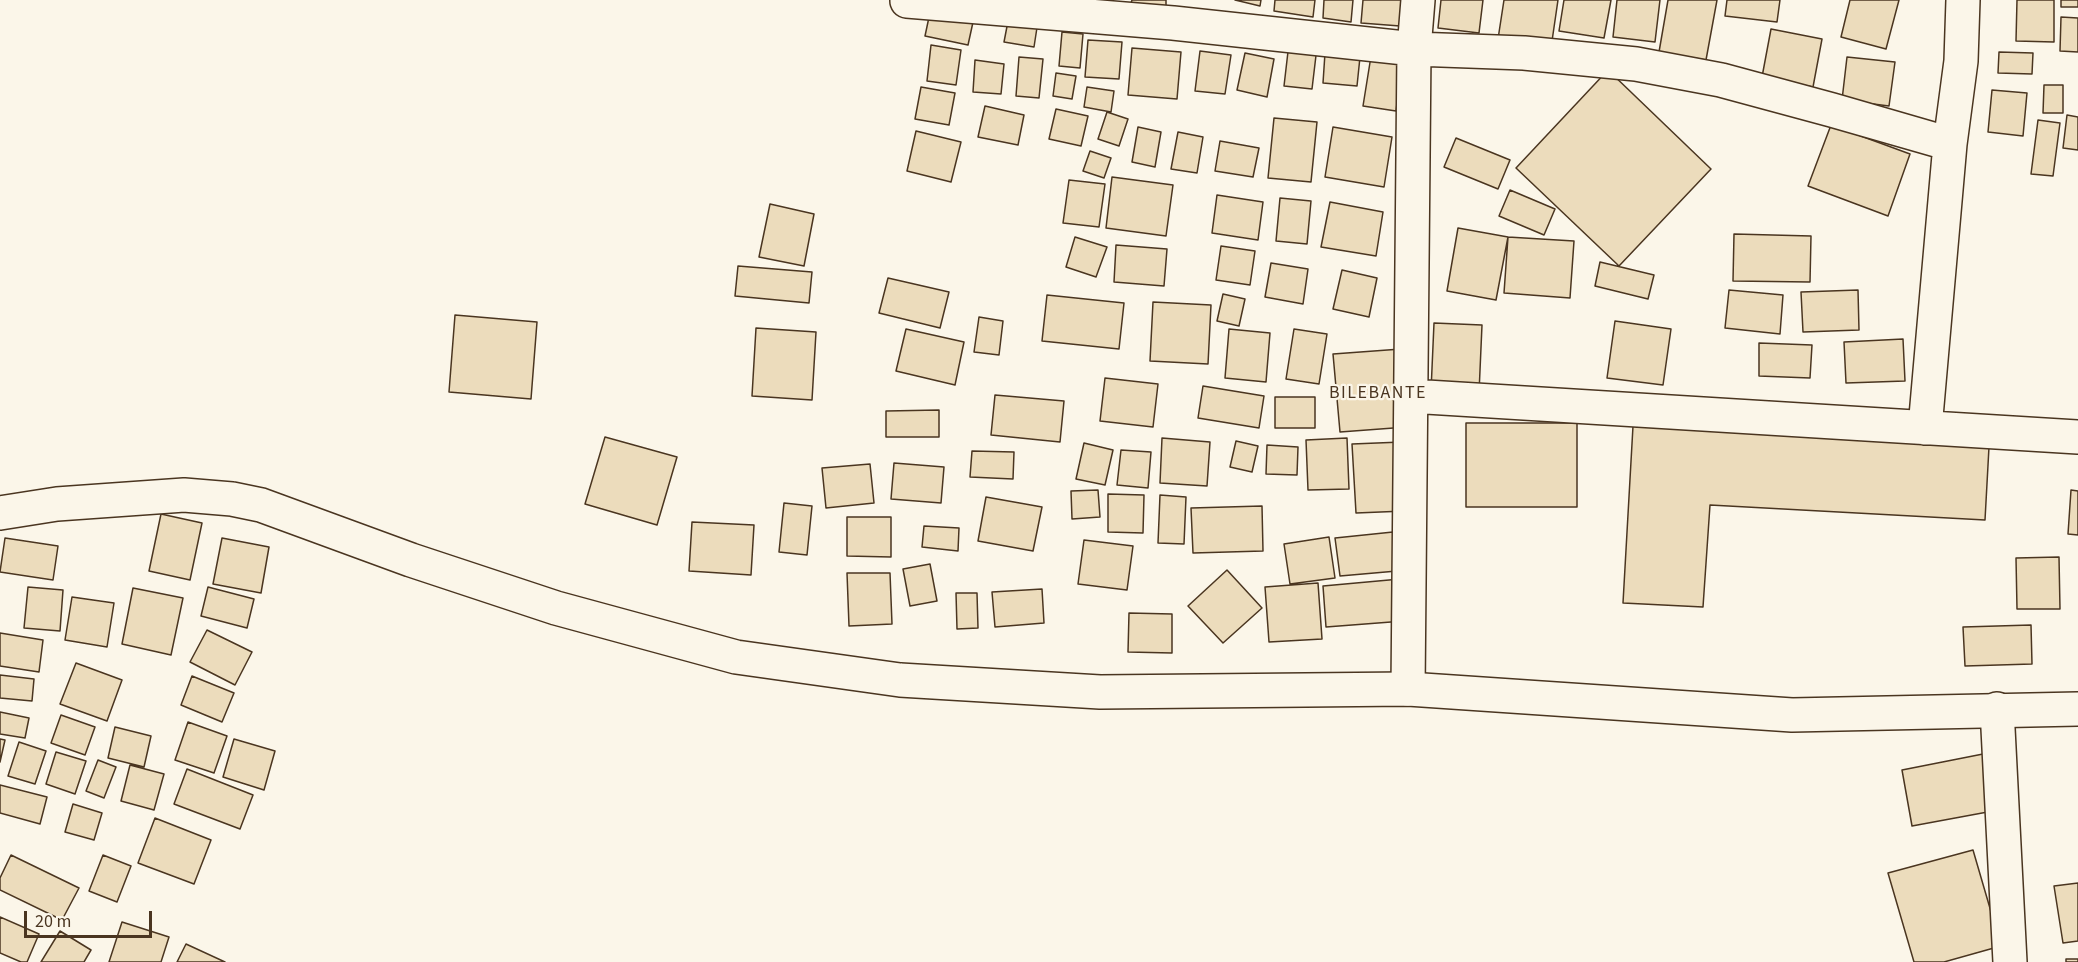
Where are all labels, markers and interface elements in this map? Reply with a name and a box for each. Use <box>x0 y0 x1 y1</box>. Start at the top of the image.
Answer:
district label: BILEBANTE <box>1329 383 1427 405</box>
scale bar <box>27 899 154 937</box>
text: 20 m <box>35 909 71 934</box>

